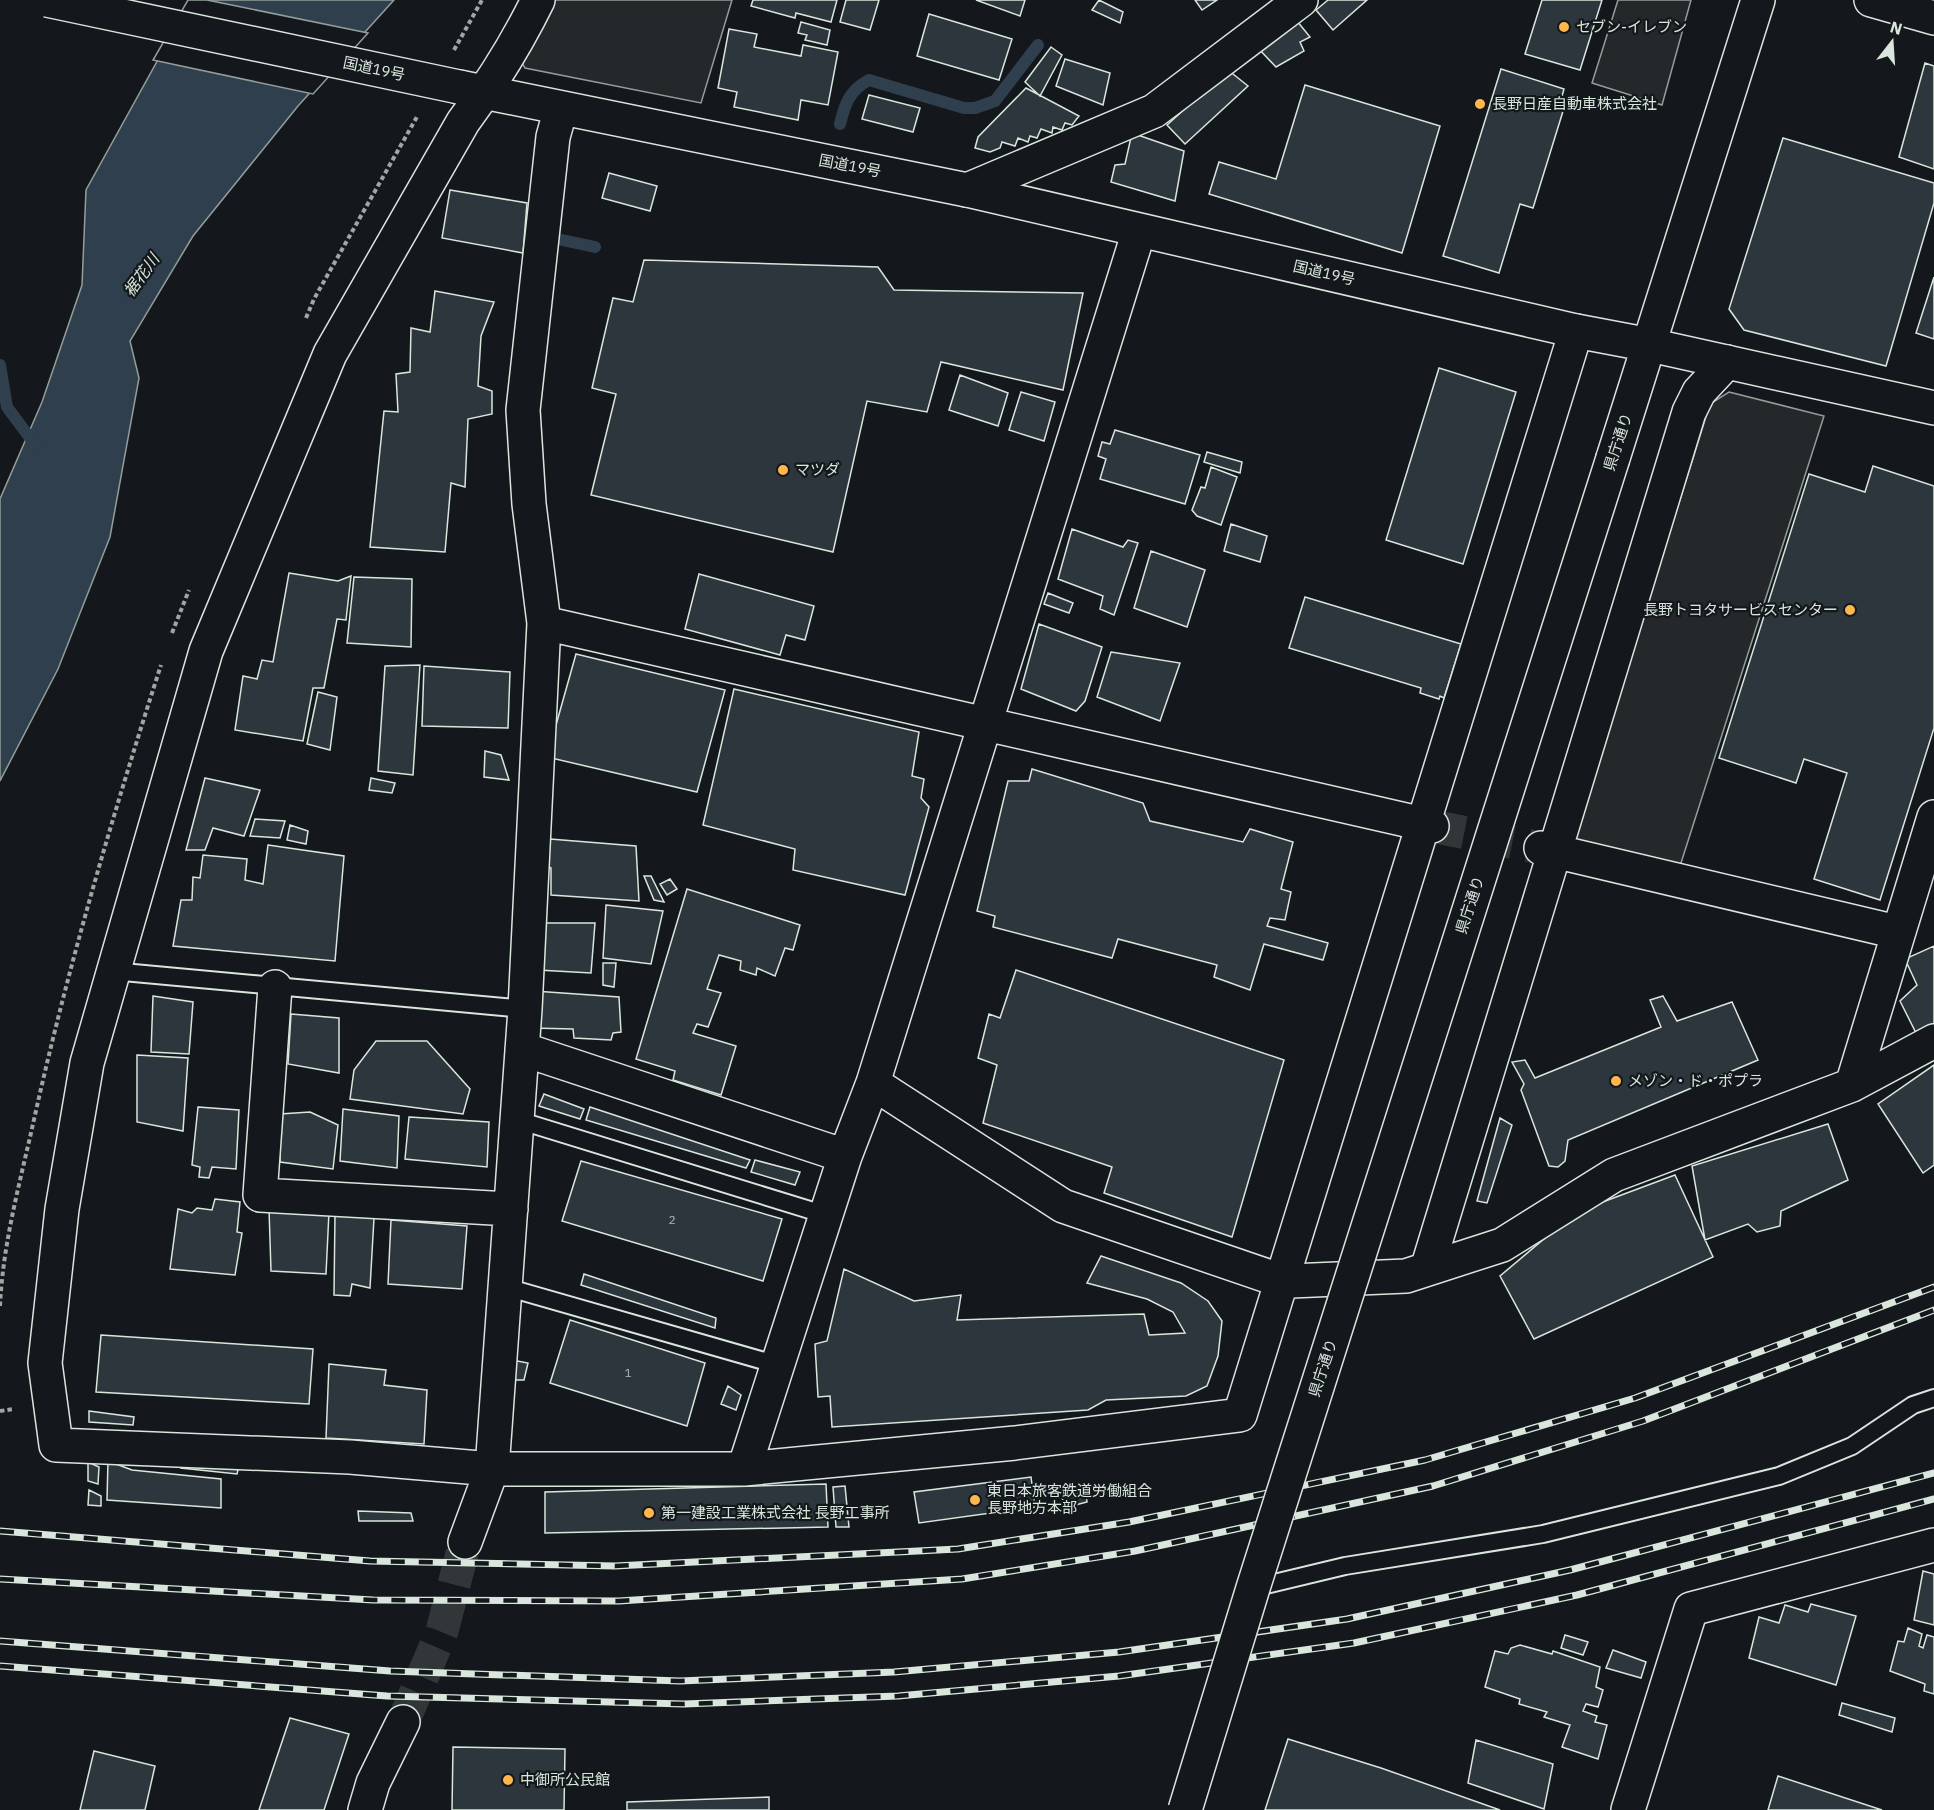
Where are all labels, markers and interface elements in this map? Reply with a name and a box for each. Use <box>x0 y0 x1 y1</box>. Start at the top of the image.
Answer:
north arrow <box>1862 12 1922 72</box>
text: N <box>1888 16 1905 39</box>
place label: セブン-イレブン <box>1576 17 1687 36</box>
marker: セブン-イレブン <box>1557 20 1571 34</box>
street label: 国道19号 <box>341 53 407 84</box>
place label: 長野日産自動車株式会社 <box>1492 94 1657 113</box>
marker: 長野日産自動車株式会社 <box>1473 97 1487 111</box>
street label: 国道19号 <box>817 150 883 181</box>
water label: 裾花川 <box>119 248 164 300</box>
street label: 国道19号 <box>1291 256 1357 289</box>
street label: 県庁通り <box>1599 410 1636 473</box>
place label: マツダ <box>795 460 840 479</box>
marker: マツダ <box>776 463 790 477</box>
place label: 長野トヨタサービスセンター <box>1643 600 1838 619</box>
marker: 長野トヨタサービスセンター <box>1843 603 1857 617</box>
street label: 県庁通り <box>1451 873 1488 936</box>
place label: メゾン・ド・ポプラ <box>1628 1071 1763 1090</box>
marker: メゾン・ド・ポプラ <box>1609 1074 1623 1088</box>
house number: 2 <box>668 1212 676 1227</box>
street label: 県庁通り <box>1304 1336 1341 1399</box>
house number: 1 <box>624 1365 632 1380</box>
place label: 東日本旅客鉄道労働組合 長野地方本部 <box>987 1481 1152 1517</box>
marker: 東日本旅客鉄道労働組合 長野地方本部 <box>968 1493 982 1507</box>
place label: 第一建設工業株式会社 長野工事所 <box>661 1503 890 1522</box>
marker: 第一建設工業株式会社 長野工事所 <box>642 1506 656 1520</box>
place label: 中御所公民館 <box>520 1770 610 1789</box>
marker: 中御所公民館 <box>501 1773 515 1787</box>

